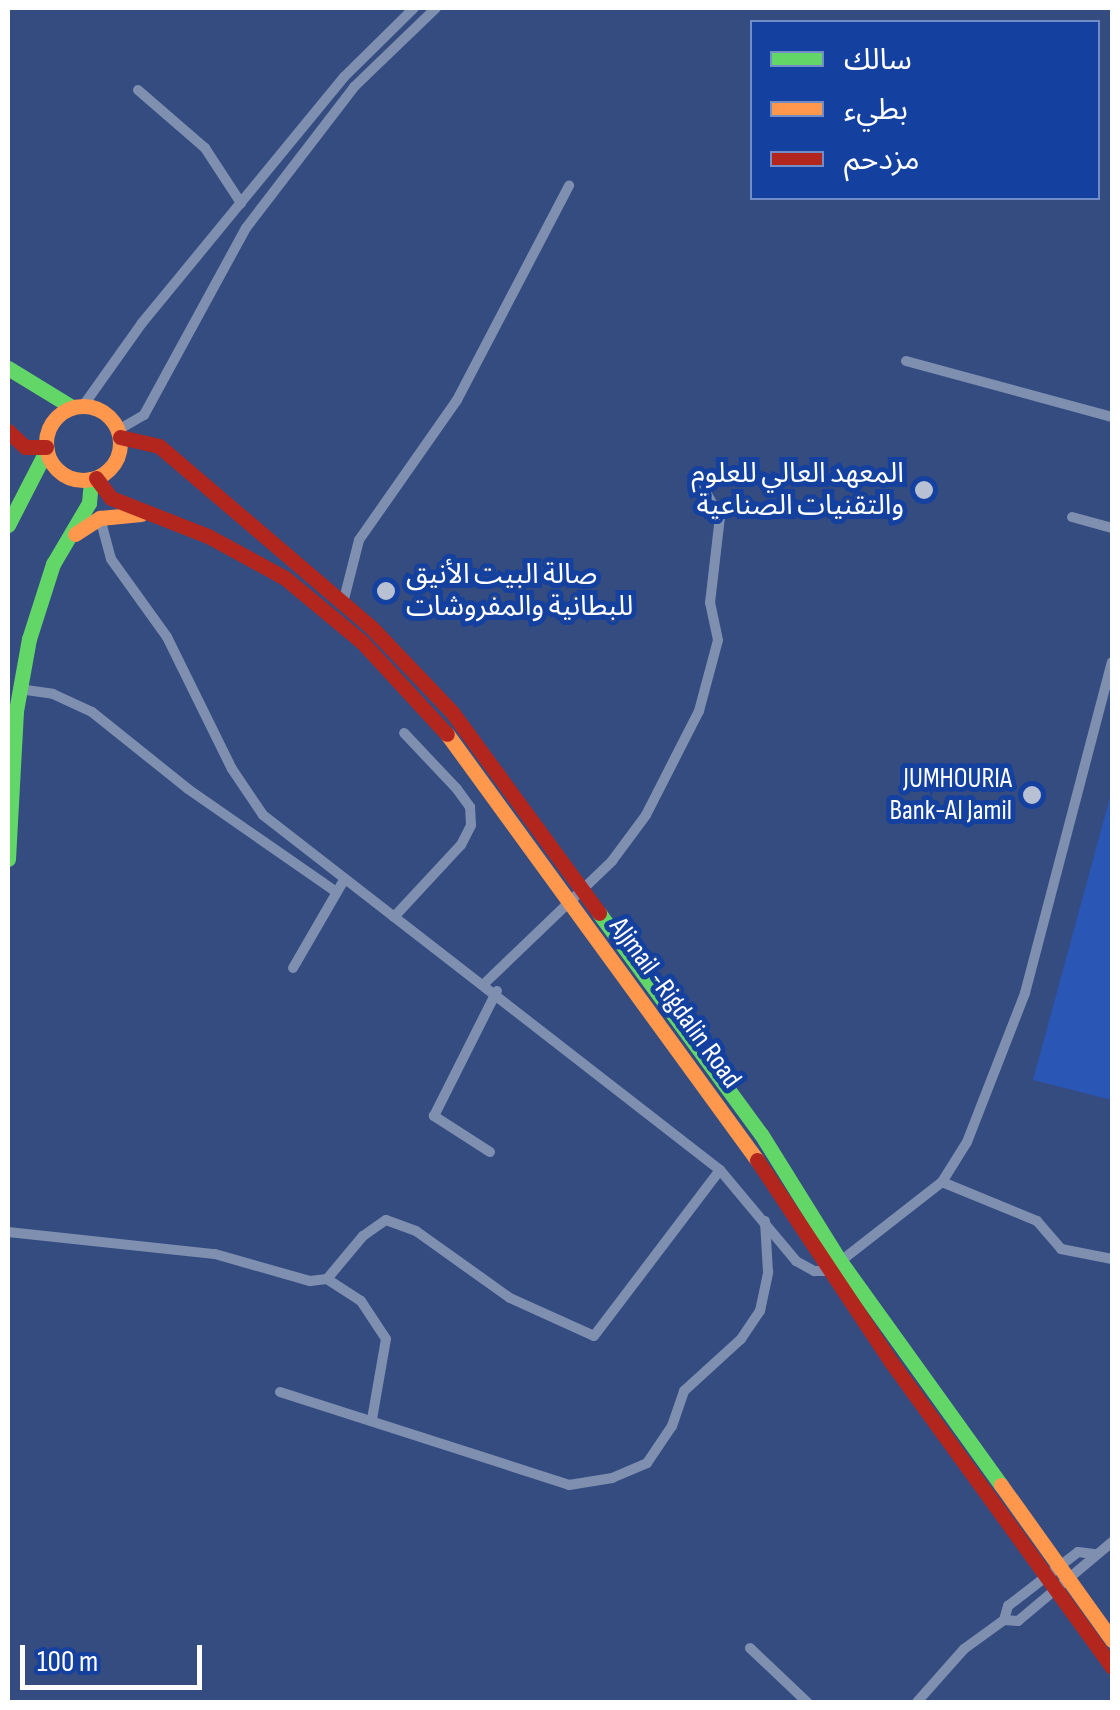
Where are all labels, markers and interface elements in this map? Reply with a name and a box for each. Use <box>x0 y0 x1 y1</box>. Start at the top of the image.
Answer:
legend <box>750 20 1100 200</box>
text: سالك <box>844 42 912 78</box>
text: بطيء <box>844 92 908 128</box>
text: مزدحم <box>844 142 920 178</box>
place label: المعهد العالي للعلوم والتقنيات الصناعية <box>691 457 904 523</box>
marker: المعهد العالي للعلوم والتقنيات الصناعية <box>913 479 935 501</box>
place label: صالة البيت الأنيق للبطانية والمفروشات <box>406 558 633 624</box>
marker: صالة البيت الأنيق للبطانية والمفروشات <box>375 580 397 602</box>
place label: JUMHOURIA Bank-Al Jamil <box>889 762 1012 828</box>
marker: JUMHOURIA Bank-Al Jamil <box>1021 784 1043 806</box>
street label: AJjmail -Rigdalin Road <box>602 911 748 1095</box>
scale bar <box>25 1625 208 1687</box>
text: 100 m <box>37 1644 98 1680</box>

